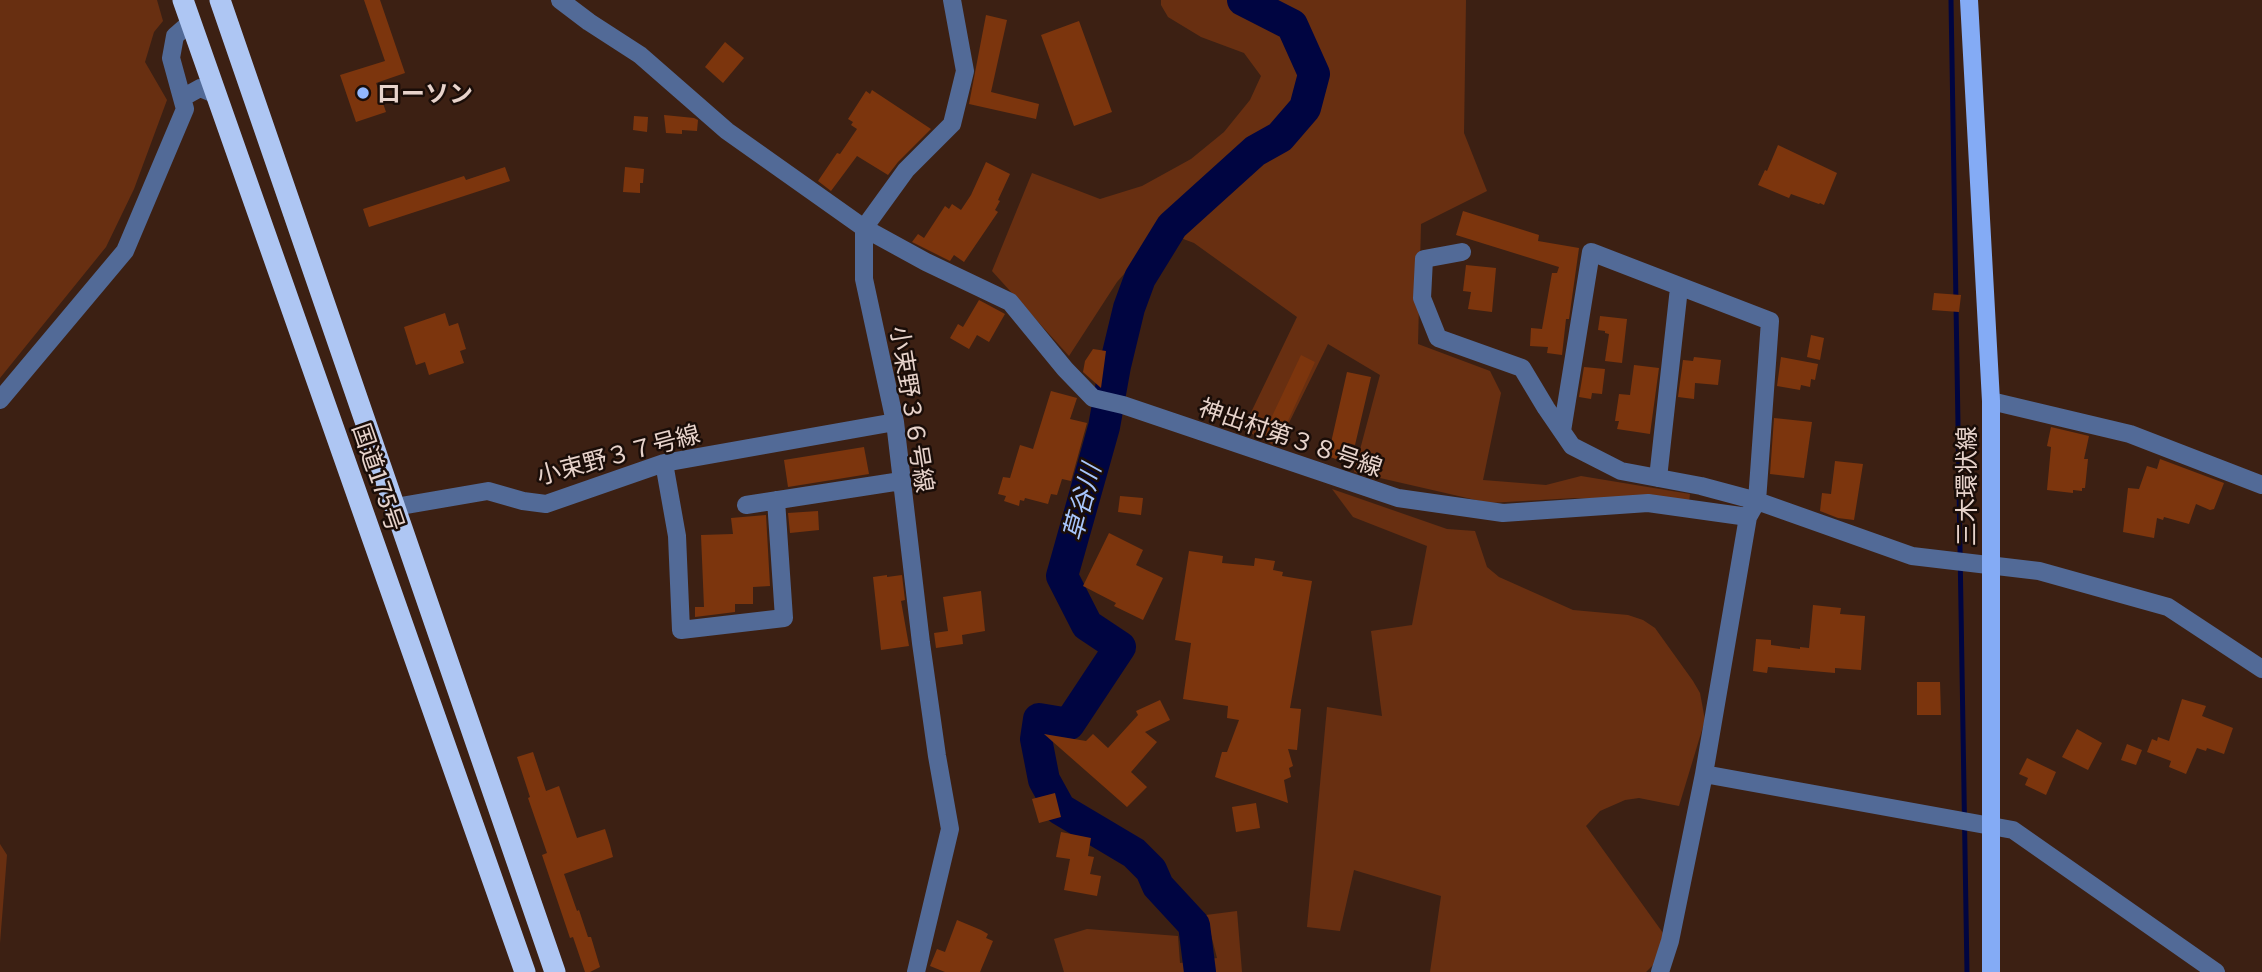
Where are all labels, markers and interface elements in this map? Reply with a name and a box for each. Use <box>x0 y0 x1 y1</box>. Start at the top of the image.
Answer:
place label: ローソン <box>377 79 473 107</box>
marker: ローソン <box>355 85 371 101</box>
street label: 小束野３６号線 <box>886 324 940 494</box>
street label: 神出村第３８号線 <box>1196 392 1386 482</box>
street label: 小束野３７号線 <box>533 418 703 490</box>
street label: 国道175号 <box>347 419 411 535</box>
street label: 三木環状線 <box>1952 426 1980 546</box>
water label: 草谷川 <box>1056 460 1106 544</box>

